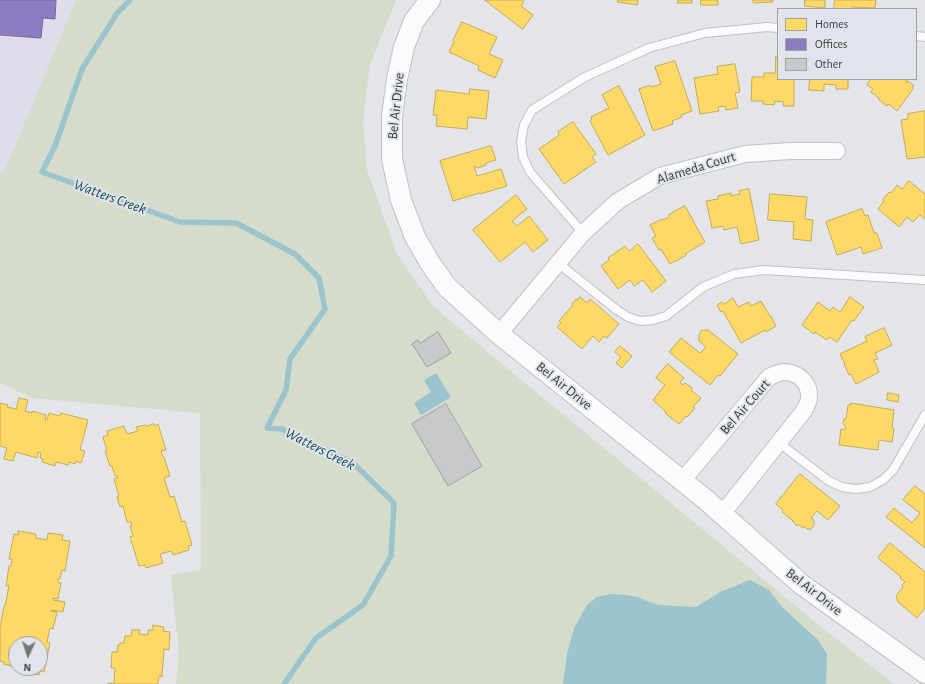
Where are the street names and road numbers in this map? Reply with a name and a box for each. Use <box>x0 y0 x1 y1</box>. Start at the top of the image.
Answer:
street label: Bel Air Drive <box>384 72 408 140</box>
street label: Alameda Court <box>655 148 737 188</box>
street label: Bel Air Drive <box>533 358 595 414</box>
street label: Bel Air Court <box>716 376 774 438</box>
street label: Bel Air Drive <box>782 565 846 619</box>

